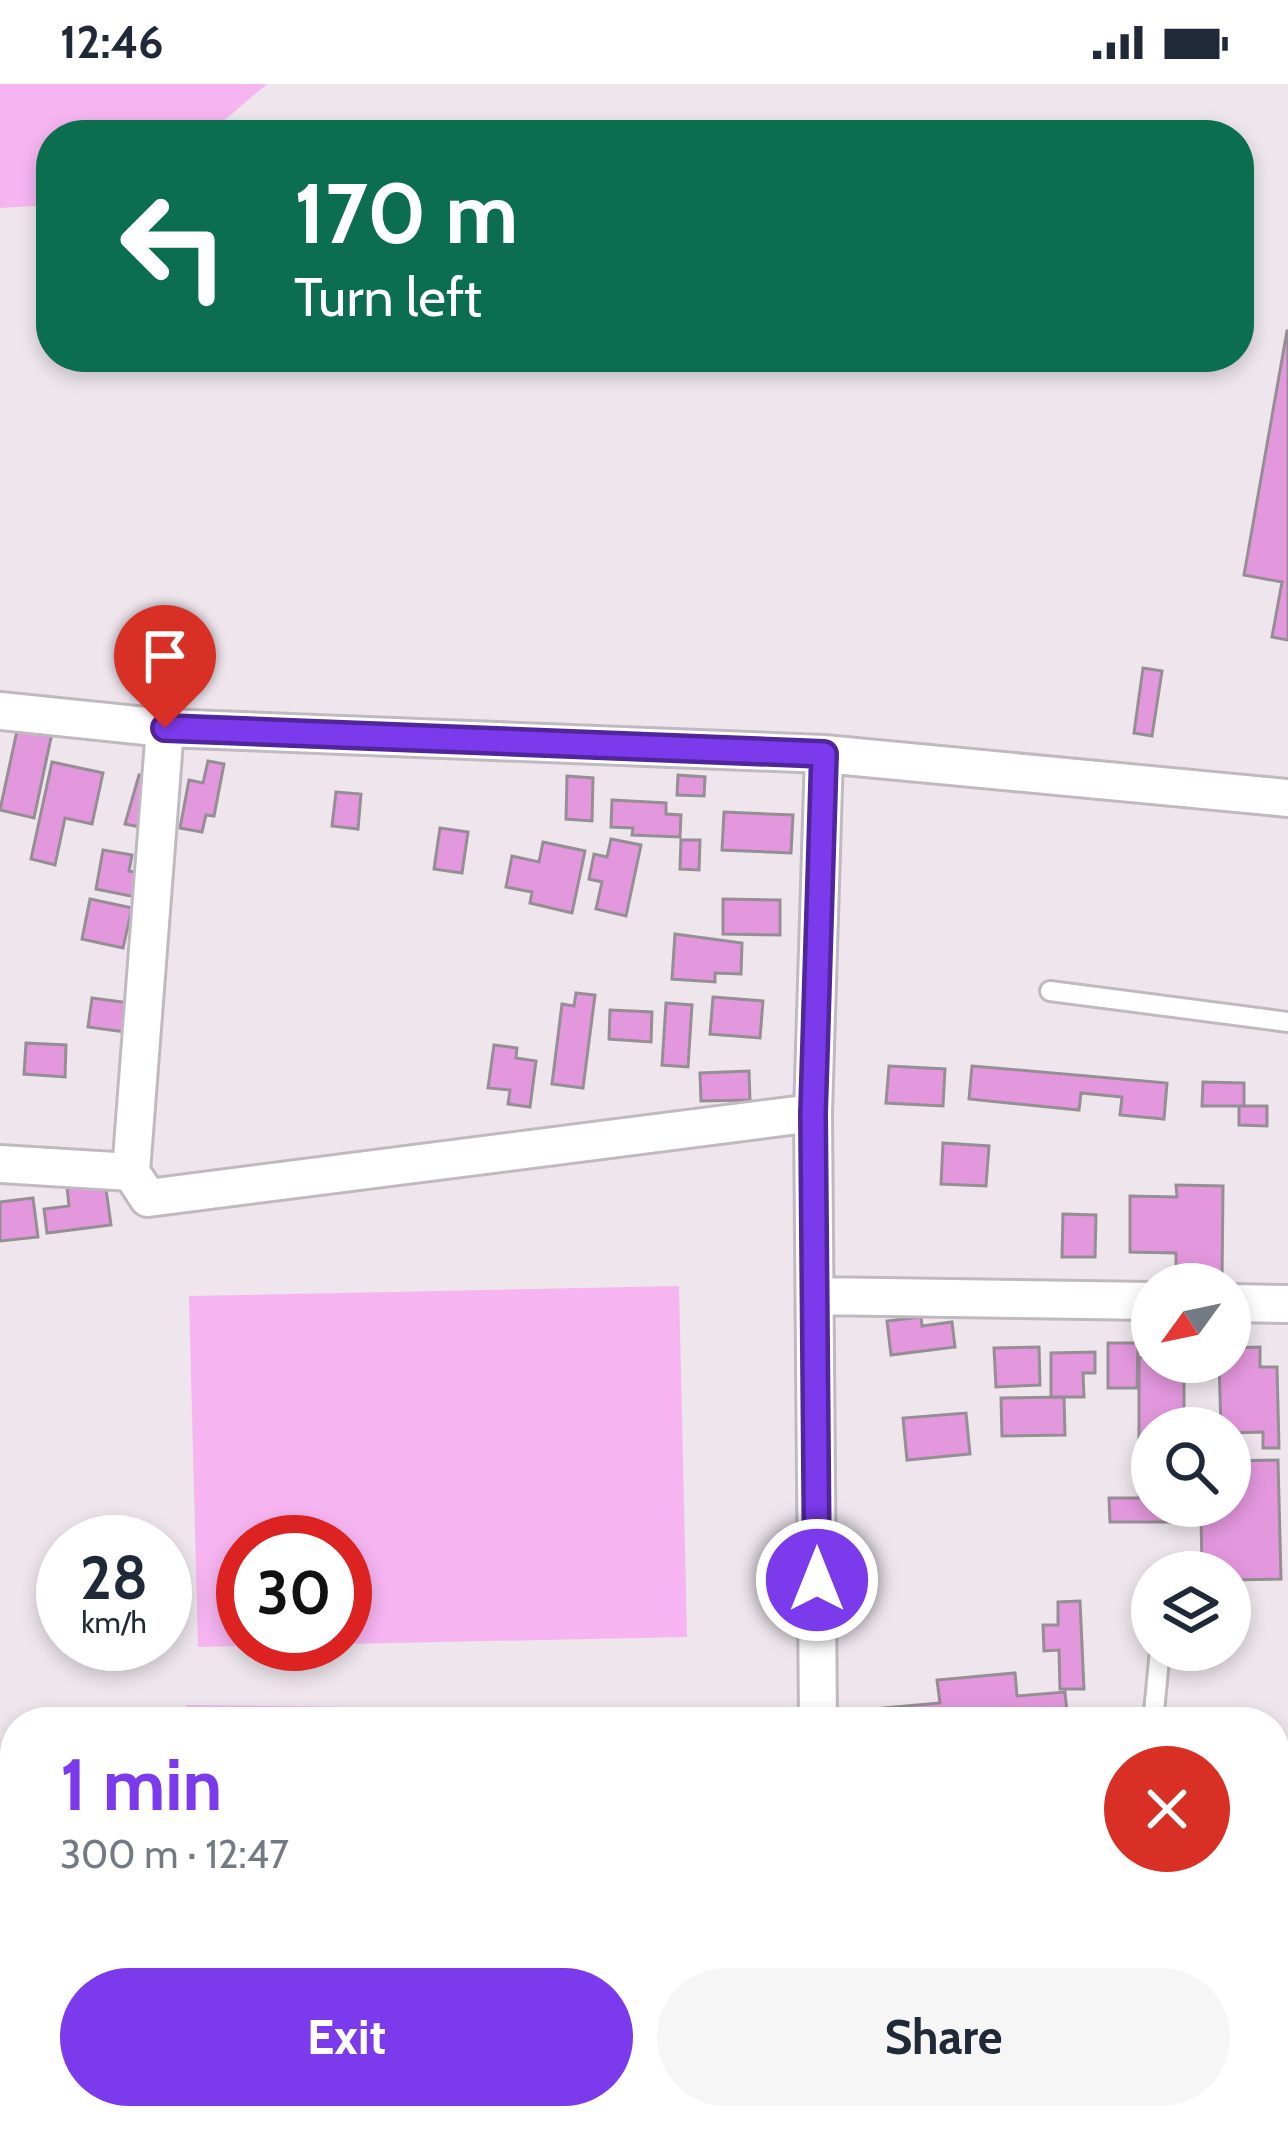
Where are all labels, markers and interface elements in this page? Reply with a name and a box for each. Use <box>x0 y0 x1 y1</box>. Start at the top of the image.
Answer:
text: 12:46 <box>60 15 164 69</box>
text: 170 m <box>294 162 518 264</box>
icon: left <box>96 168 252 324</box>
text: Turn left <box>294 264 482 330</box>
pin <box>114 605 216 728</box>
icon: arrive <box>132 623 198 689</box>
north arrow <box>1131 1263 1251 1383</box>
map controls <box>1131 1263 1251 1671</box>
button: search <box>1131 1407 1251 1527</box>
speed limit sign: 30 <box>216 1515 372 1671</box>
position arrow <box>754 1517 880 1643</box>
text: 28 <box>80 1541 148 1614</box>
button: layers <box>1131 1551 1251 1671</box>
text: km/h <box>81 1604 147 1641</box>
text: 1 min <box>60 1741 222 1828</box>
button: close <box>1104 1746 1230 1872</box>
text: 300 m · 12:47 <box>60 1830 289 1878</box>
button: Exit <box>60 1968 633 2106</box>
button: Share <box>657 1968 1230 2106</box>

